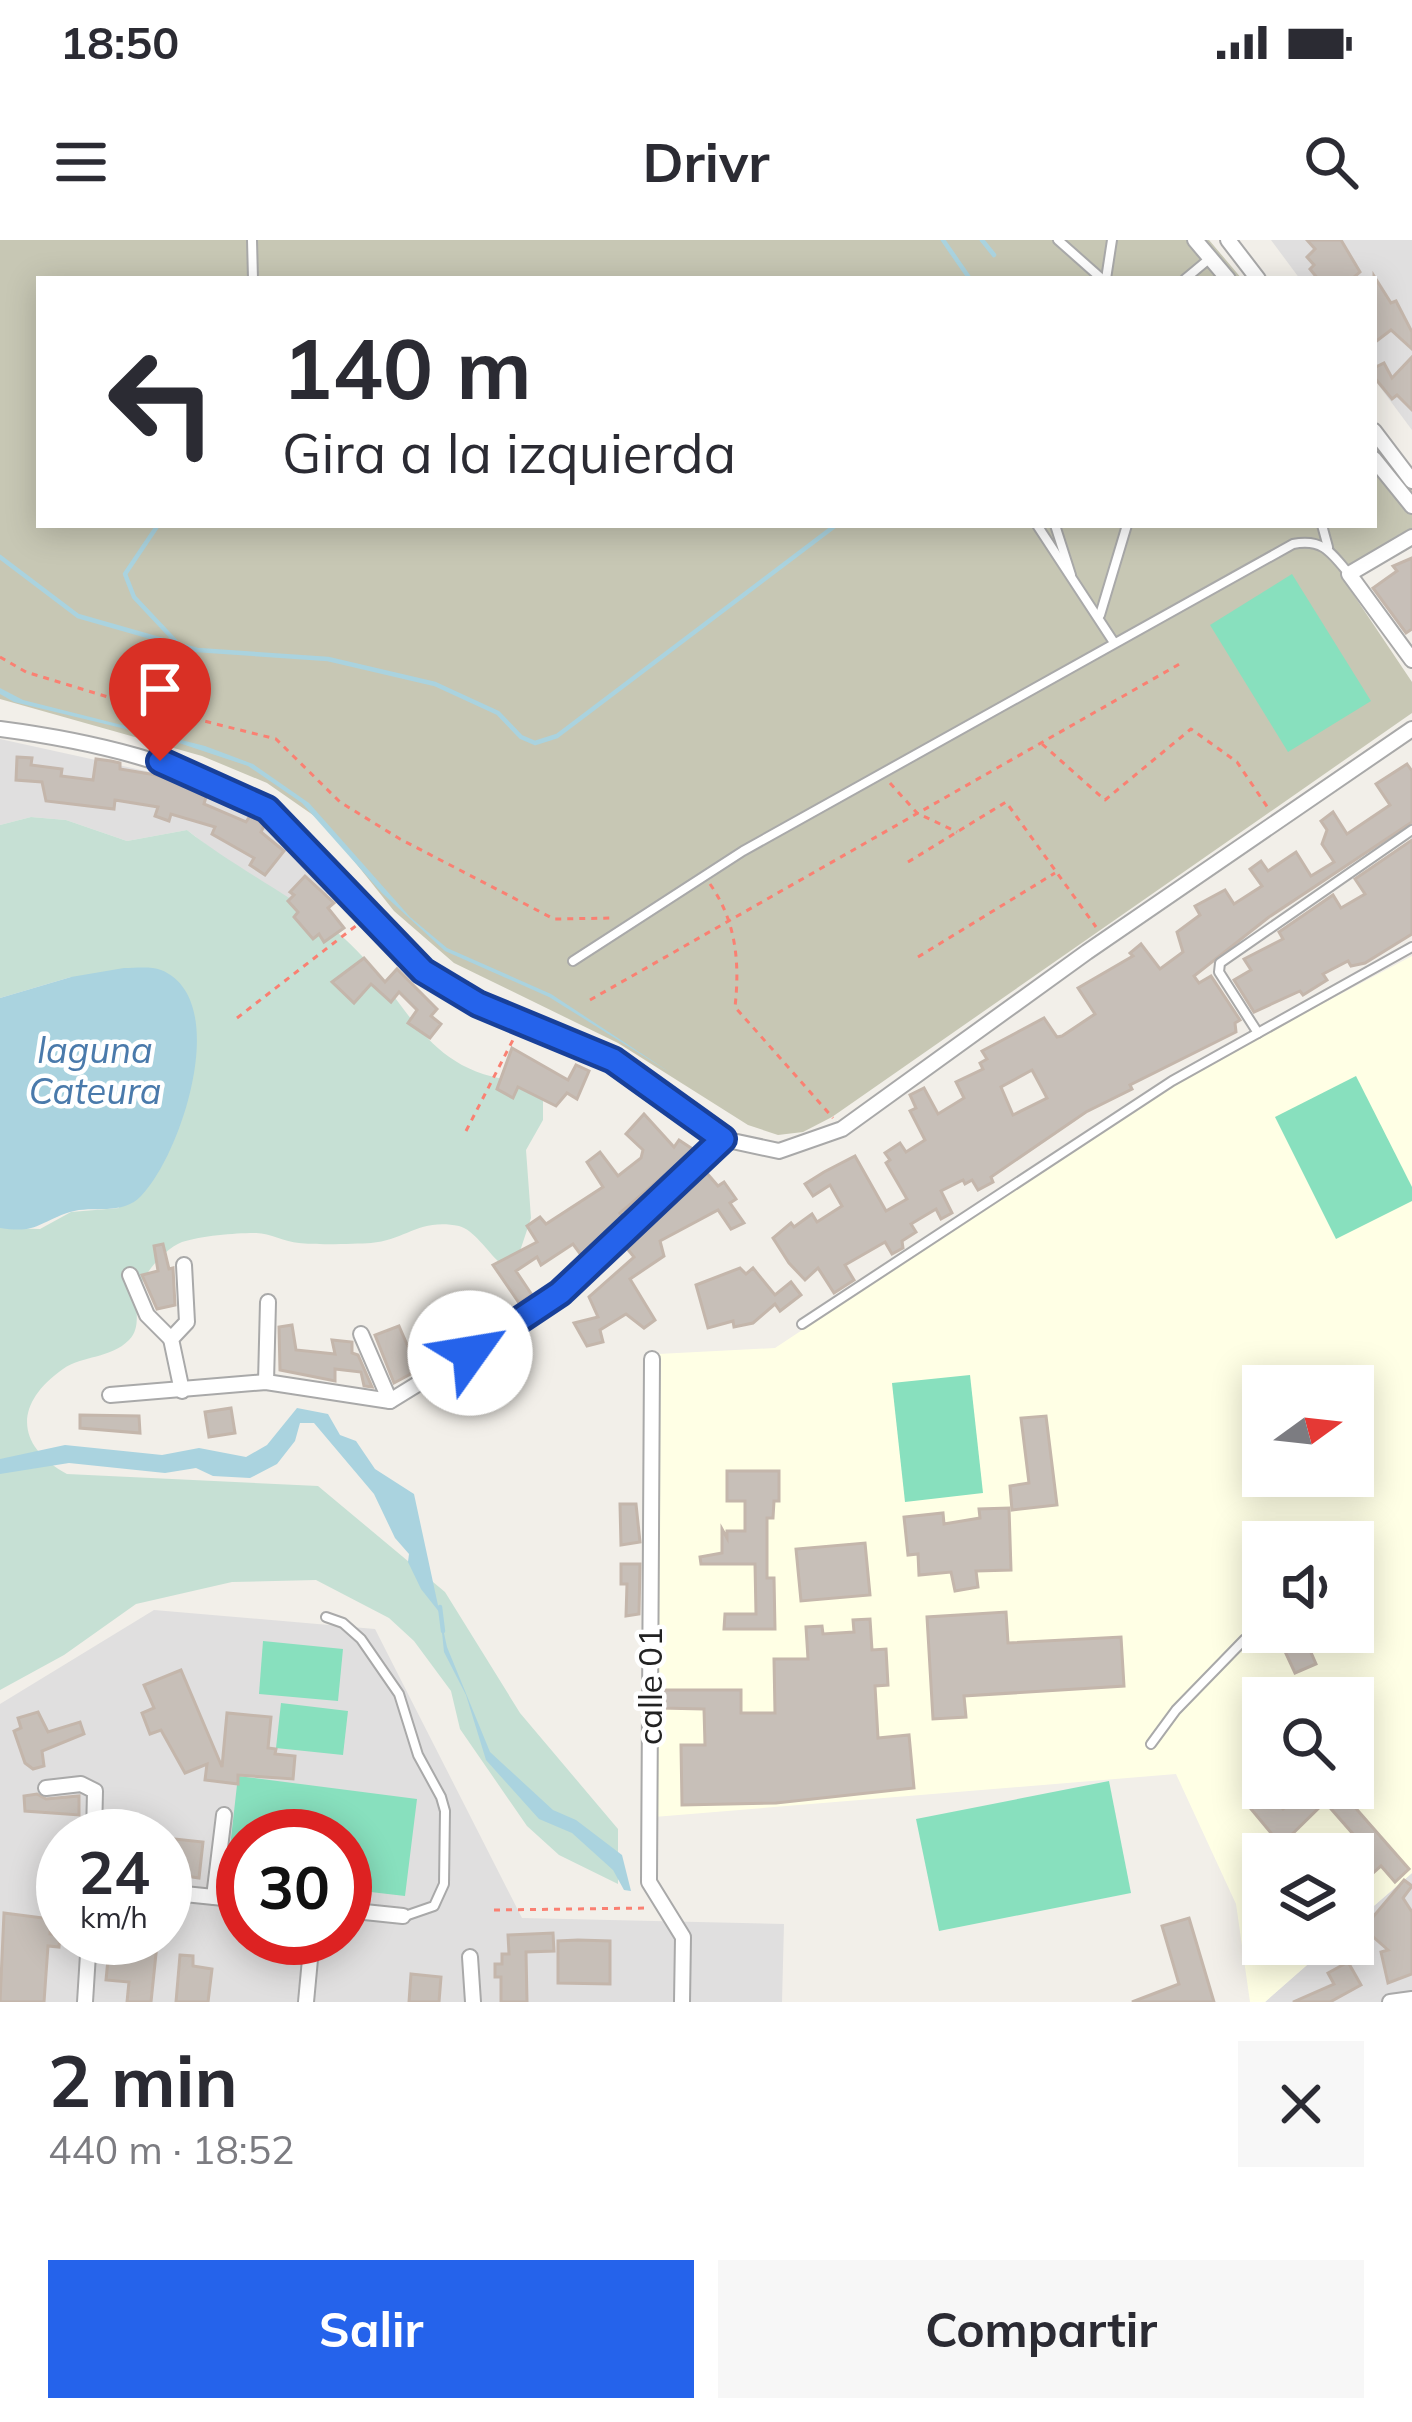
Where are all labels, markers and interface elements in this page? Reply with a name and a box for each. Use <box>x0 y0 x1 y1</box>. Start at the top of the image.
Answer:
text: 18:50 <box>60 14 179 70</box>
text: Drivr <box>642 128 770 196</box>
icon: menu <box>48 129 114 195</box>
icon: search <box>1298 129 1364 195</box>
text: 140 m <box>282 315 532 420</box>
icon: left <box>84 324 240 480</box>
text: Gira a la izquierda <box>282 419 736 487</box>
pin <box>109 638 211 761</box>
icon: arrive <box>127 656 193 722</box>
water label: laguna Cateura <box>29 1027 161 1113</box>
position arrow <box>407 1290 533 1416</box>
north arrow <box>1242 1365 1374 1497</box>
map controls <box>1242 1365 1374 1965</box>
button: sound <box>1242 1521 1374 1653</box>
street label: calle 01 <box>629 1627 670 1745</box>
button: search <box>1242 1677 1374 1809</box>
speed limit sign: 30 <box>216 1809 372 1965</box>
button: layers <box>1242 1833 1374 1965</box>
text: 24 <box>78 1834 150 1909</box>
text: km/h <box>80 1898 148 1936</box>
text: 2 min <box>48 2035 238 2125</box>
button: close <box>1238 2041 1364 2167</box>
text: 440 m · 18:52 <box>48 2125 294 2174</box>
button: Salir <box>48 2260 694 2398</box>
button: Compartir <box>718 2260 1364 2398</box>

